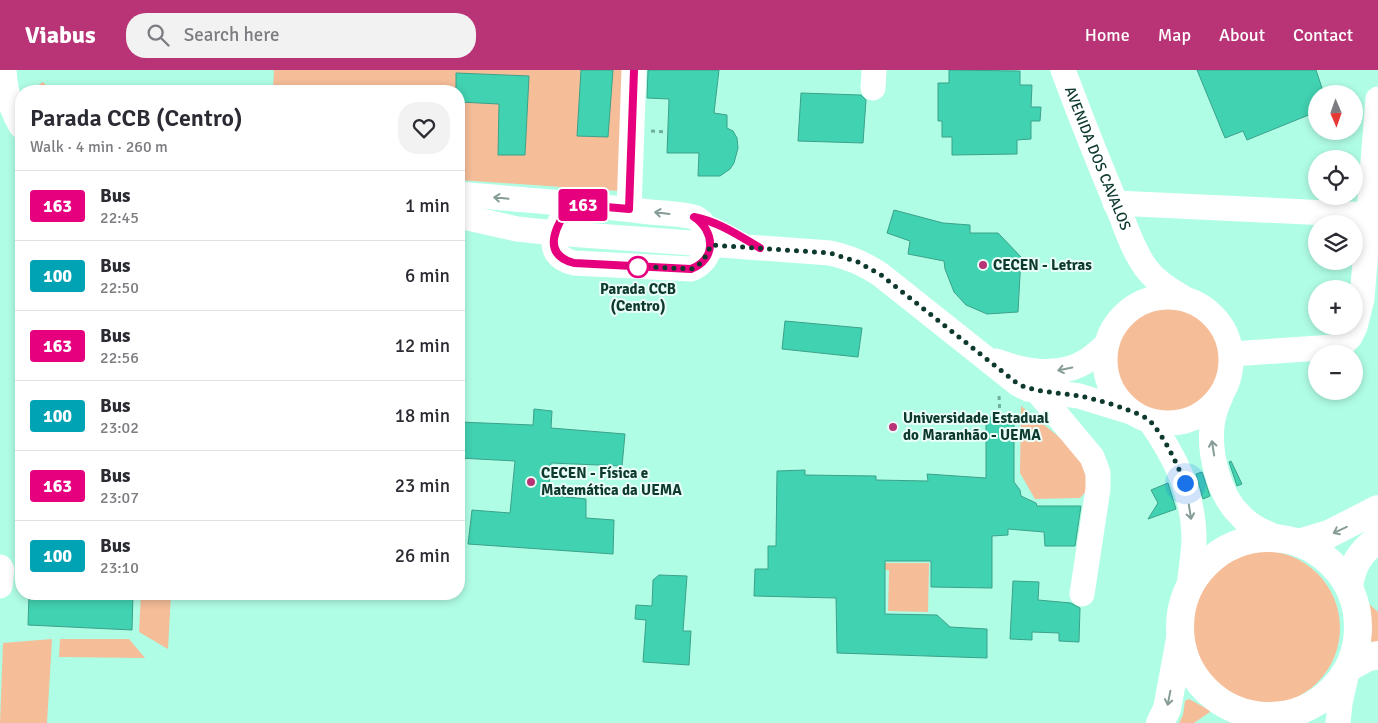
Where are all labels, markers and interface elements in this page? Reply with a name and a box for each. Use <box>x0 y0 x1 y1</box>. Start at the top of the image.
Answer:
search box <box>126 13 476 58</box>
text: Viabus <box>25 20 96 50</box>
icon: search <box>144 21 172 49</box>
text: Search here <box>184 23 279 47</box>
text: Home <box>1085 24 1130 46</box>
text: Map <box>1158 24 1191 46</box>
text: About <box>1219 24 1265 46</box>
text: Contact <box>1293 24 1353 46</box>
street label: AVENIDA DOS CAVALOS <box>1061 84 1135 233</box>
north arrow <box>1308 85 1362 140</box>
map controls <box>1308 85 1363 400</box>
button: heart <box>398 102 450 154</box>
text: Parada CCB (Centro) <box>30 103 242 133</box>
text: Walk · 4 min · 260 m <box>30 137 168 157</box>
button: locate <box>1308 150 1363 205</box>
text: Bus <box>100 184 131 208</box>
line badge: 163 <box>554 189 612 221</box>
one-way arrow <box>493 193 509 202</box>
text: 1 min <box>405 194 450 218</box>
text: 163 <box>568 194 598 216</box>
text: 163 <box>43 195 72 217</box>
text: 22:45 <box>100 208 139 228</box>
one-way arrow <box>655 208 671 218</box>
button: layers <box>1308 215 1363 270</box>
text: Bus <box>100 254 131 278</box>
marker: Parada CCB (Centro) <box>627 256 649 278</box>
place label: CECEN - Letras <box>993 256 1092 274</box>
marker: CECEN - Letras <box>977 259 989 271</box>
text: 6 min <box>405 264 450 288</box>
text: 100 <box>43 265 72 287</box>
text: 22:50 <box>100 278 139 298</box>
place label: Parada CCB (Centro) <box>600 280 676 315</box>
button: + <box>1308 280 1363 335</box>
text: Bus <box>100 324 131 348</box>
text: 12 min <box>395 334 450 358</box>
text: 163 <box>43 335 72 357</box>
button: − <box>1308 345 1363 400</box>
text: 22:56 <box>100 348 139 368</box>
one-way arrow <box>1058 365 1074 375</box>
text: Bus <box>100 394 131 418</box>
text: 18 min <box>395 404 450 428</box>
text: 100 <box>43 405 72 427</box>
place label: Universidade Estadual do Maranhão - UEMA <box>903 409 1049 444</box>
text: 23:02 <box>100 418 139 438</box>
marker: Universidade Estadual do Maranhão - UEMA <box>887 421 899 433</box>
one-way arrow <box>1208 440 1218 456</box>
text: Bus <box>100 464 131 488</box>
place label: CECEN - Física e Matemática da UEMA <box>541 464 682 499</box>
your location <box>1173 471 1198 496</box>
text: 23 min <box>395 474 450 498</box>
text: 163 <box>43 475 72 497</box>
marker: CECEN - Física e Matemática da UEMA <box>525 476 537 488</box>
text: 23:07 <box>100 488 139 508</box>
one-way arrow <box>1186 504 1196 520</box>
one-way arrow <box>1333 525 1348 535</box>
text: Bus <box>100 534 131 558</box>
text: 26 min <box>395 544 450 568</box>
text: 100 <box>43 545 72 567</box>
text: 23:10 <box>100 558 139 578</box>
one-way arrow <box>1163 690 1173 706</box>

